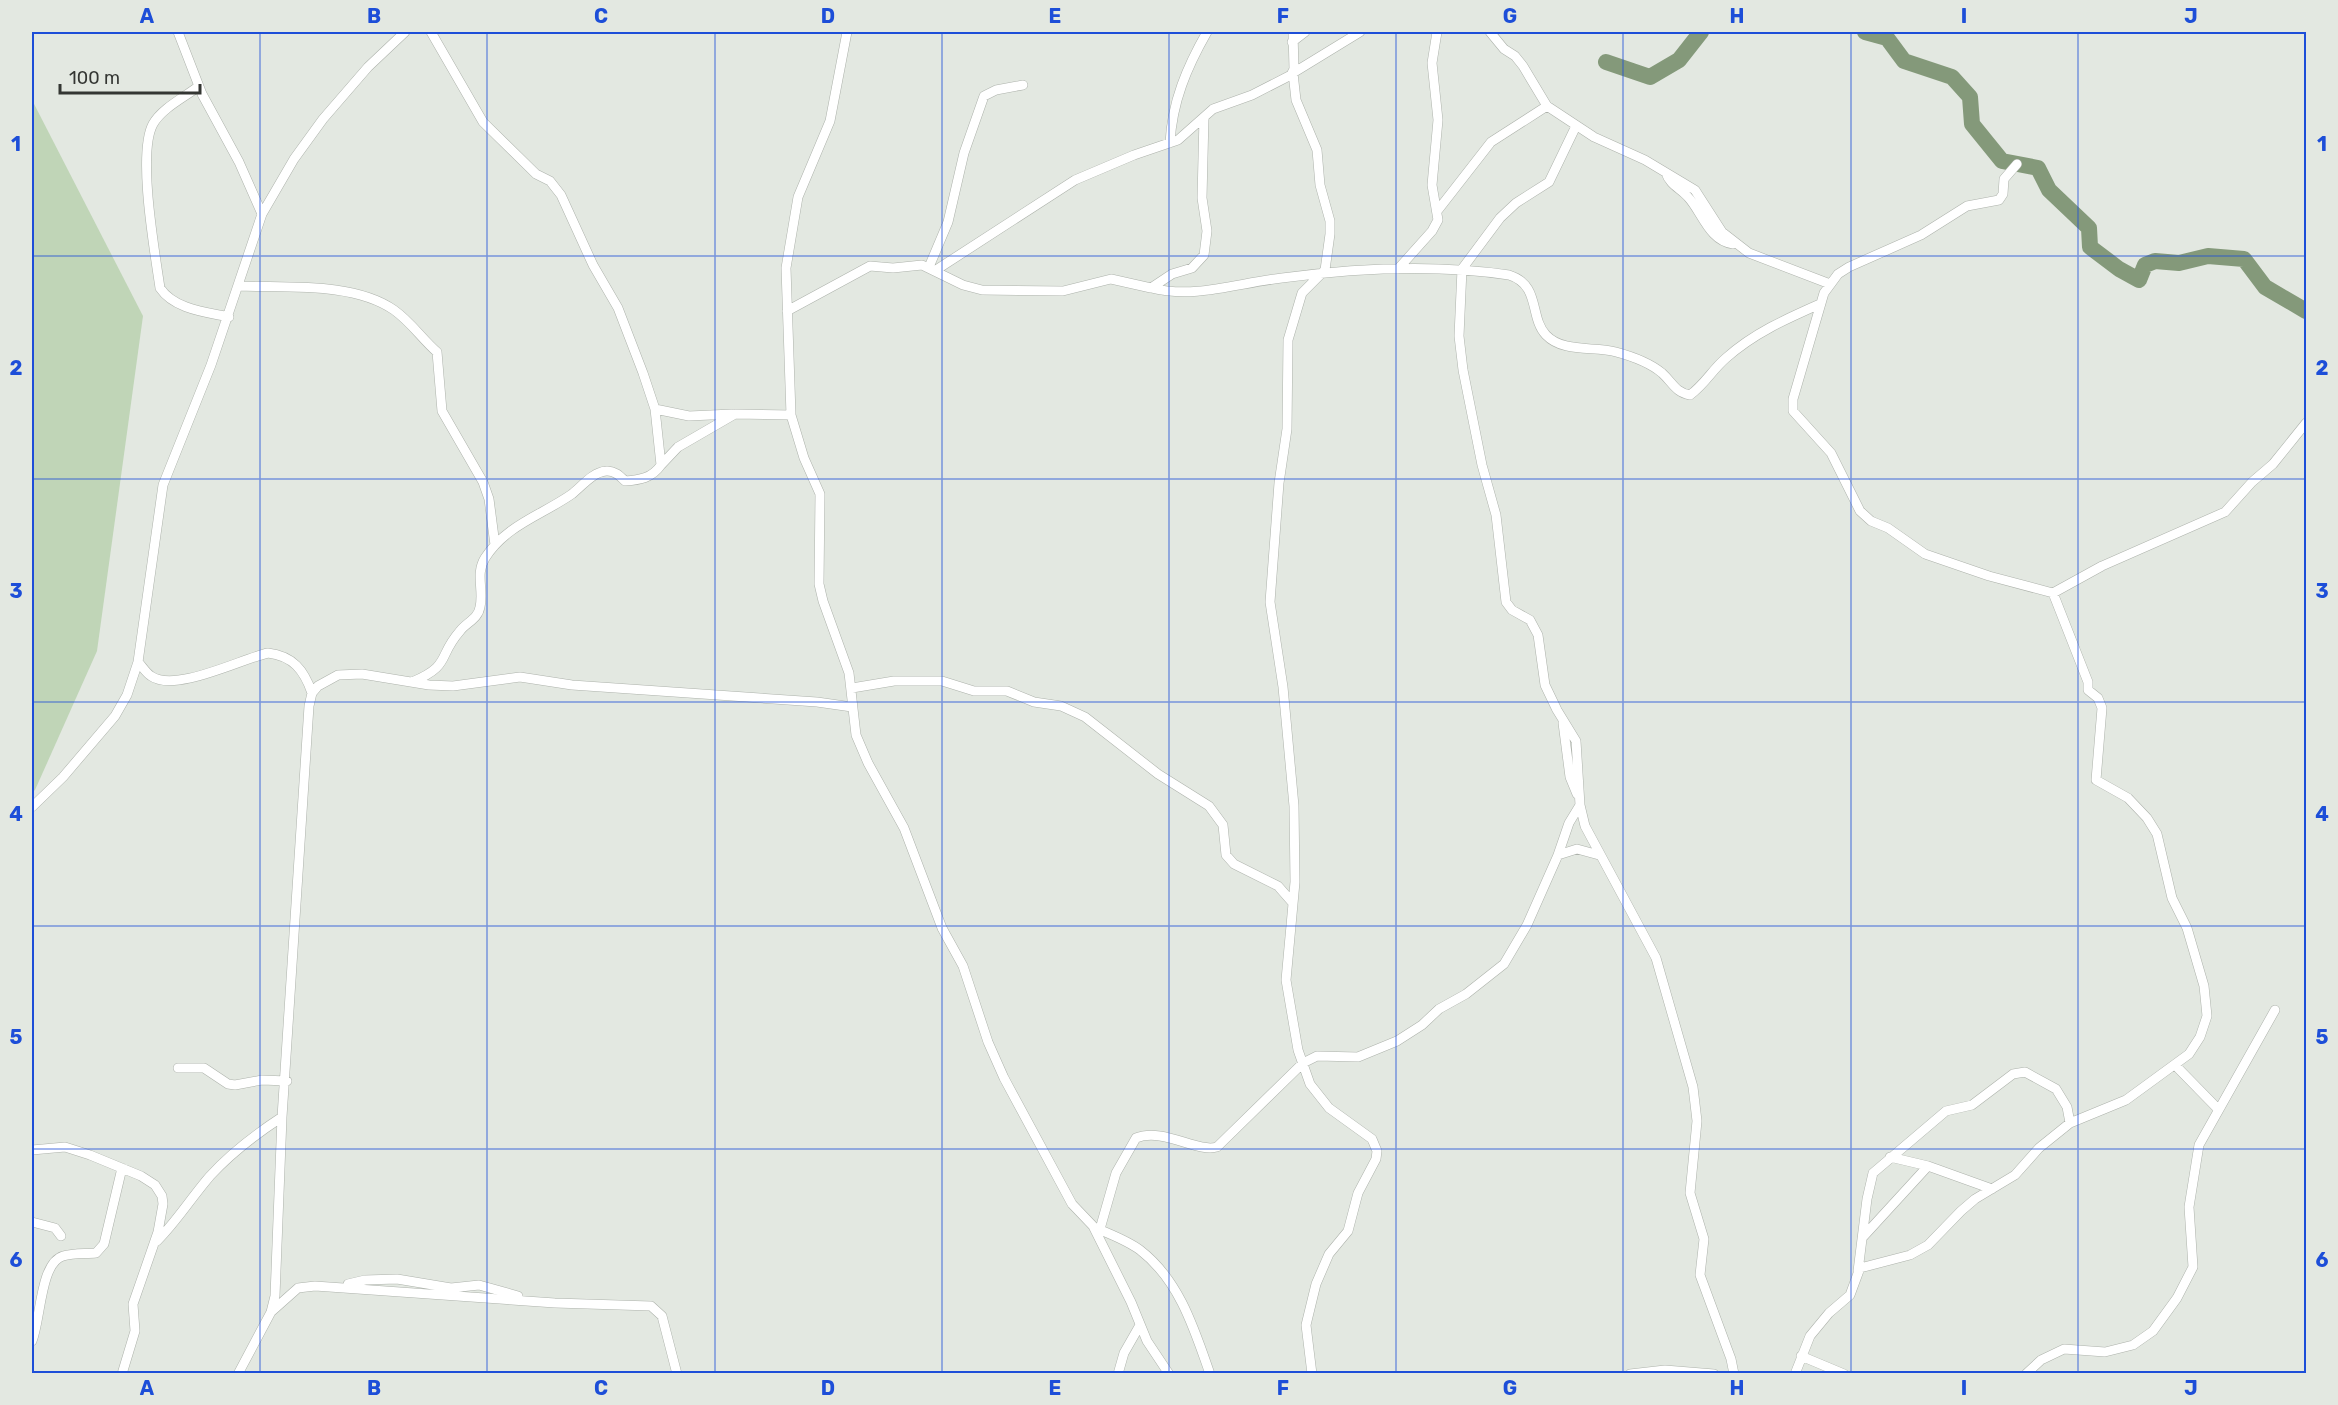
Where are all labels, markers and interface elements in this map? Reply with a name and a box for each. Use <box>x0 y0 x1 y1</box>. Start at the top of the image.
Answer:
text: A <box>140 4 155 28</box>
text: B <box>367 4 381 28</box>
text: C <box>594 4 608 28</box>
text: D <box>821 4 835 28</box>
text: E <box>1049 4 1061 28</box>
text: F <box>1277 4 1289 28</box>
text: G <box>1503 4 1517 28</box>
text: H <box>1730 4 1744 28</box>
text: I <box>1961 4 1967 28</box>
text: J <box>2184 4 2198 28</box>
scale bar <box>60 57 200 95</box>
text: 100 m <box>69 67 120 89</box>
text: 1 <box>11 132 21 156</box>
text: 1 <box>2317 132 2327 156</box>
text: 2 <box>10 356 23 380</box>
text: 2 <box>2316 356 2329 380</box>
text: 3 <box>9 579 23 603</box>
text: 3 <box>2315 579 2329 603</box>
text: 4 <box>9 802 23 826</box>
text: 4 <box>2315 802 2329 826</box>
text: 5 <box>10 1025 23 1049</box>
text: 5 <box>2316 1025 2329 1049</box>
text: 6 <box>9 1248 23 1272</box>
text: 6 <box>2315 1248 2329 1272</box>
text: A <box>140 1376 155 1400</box>
text: B <box>367 1376 381 1400</box>
text: C <box>594 1376 608 1400</box>
text: D <box>821 1376 835 1400</box>
text: E <box>1049 1376 1061 1400</box>
text: F <box>1277 1376 1289 1400</box>
text: G <box>1503 1376 1517 1400</box>
text: H <box>1730 1376 1744 1400</box>
text: I <box>1961 1376 1967 1400</box>
text: J <box>2184 1376 2198 1400</box>

